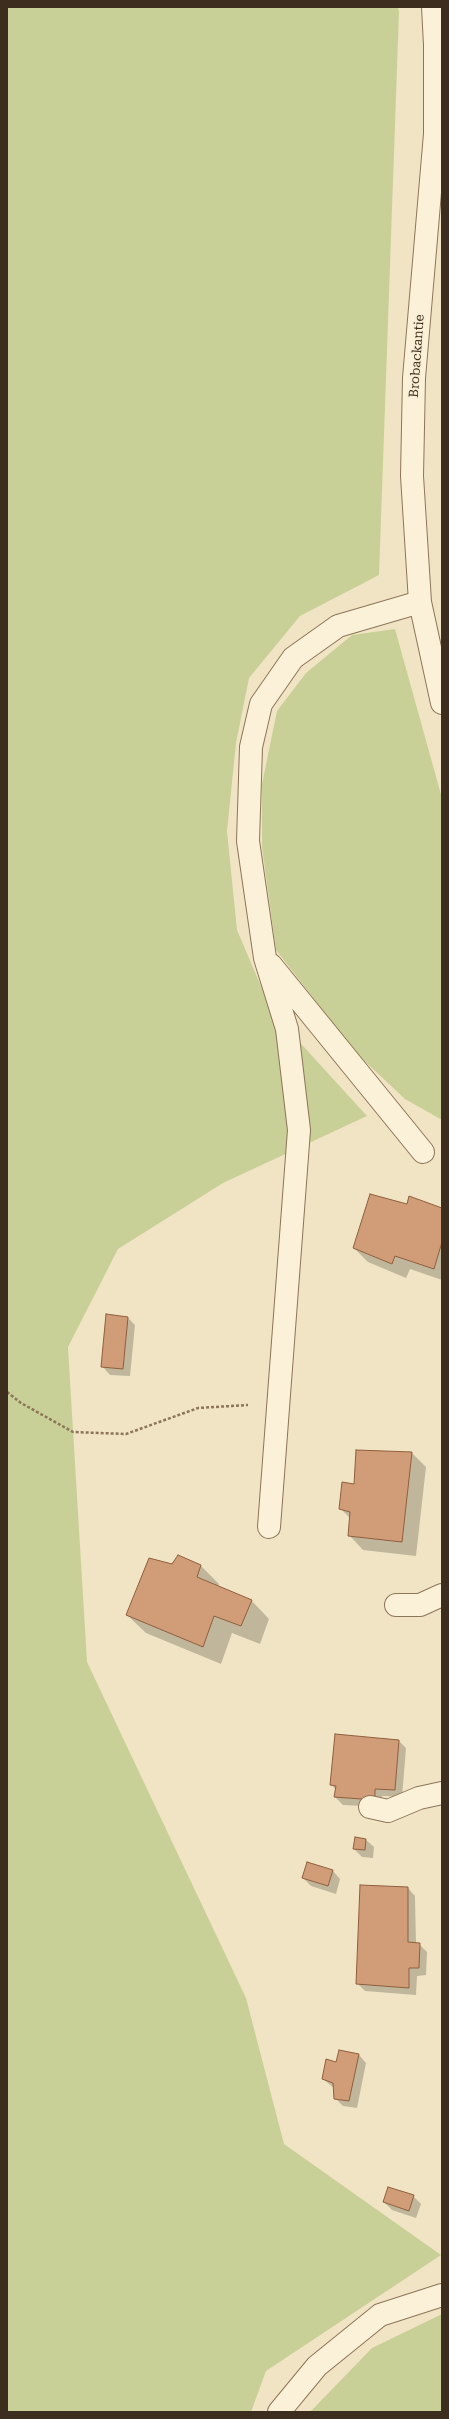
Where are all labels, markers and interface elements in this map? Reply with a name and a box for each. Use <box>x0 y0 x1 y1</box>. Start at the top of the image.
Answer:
street label: Brobackantie <box>406 314 428 398</box>

